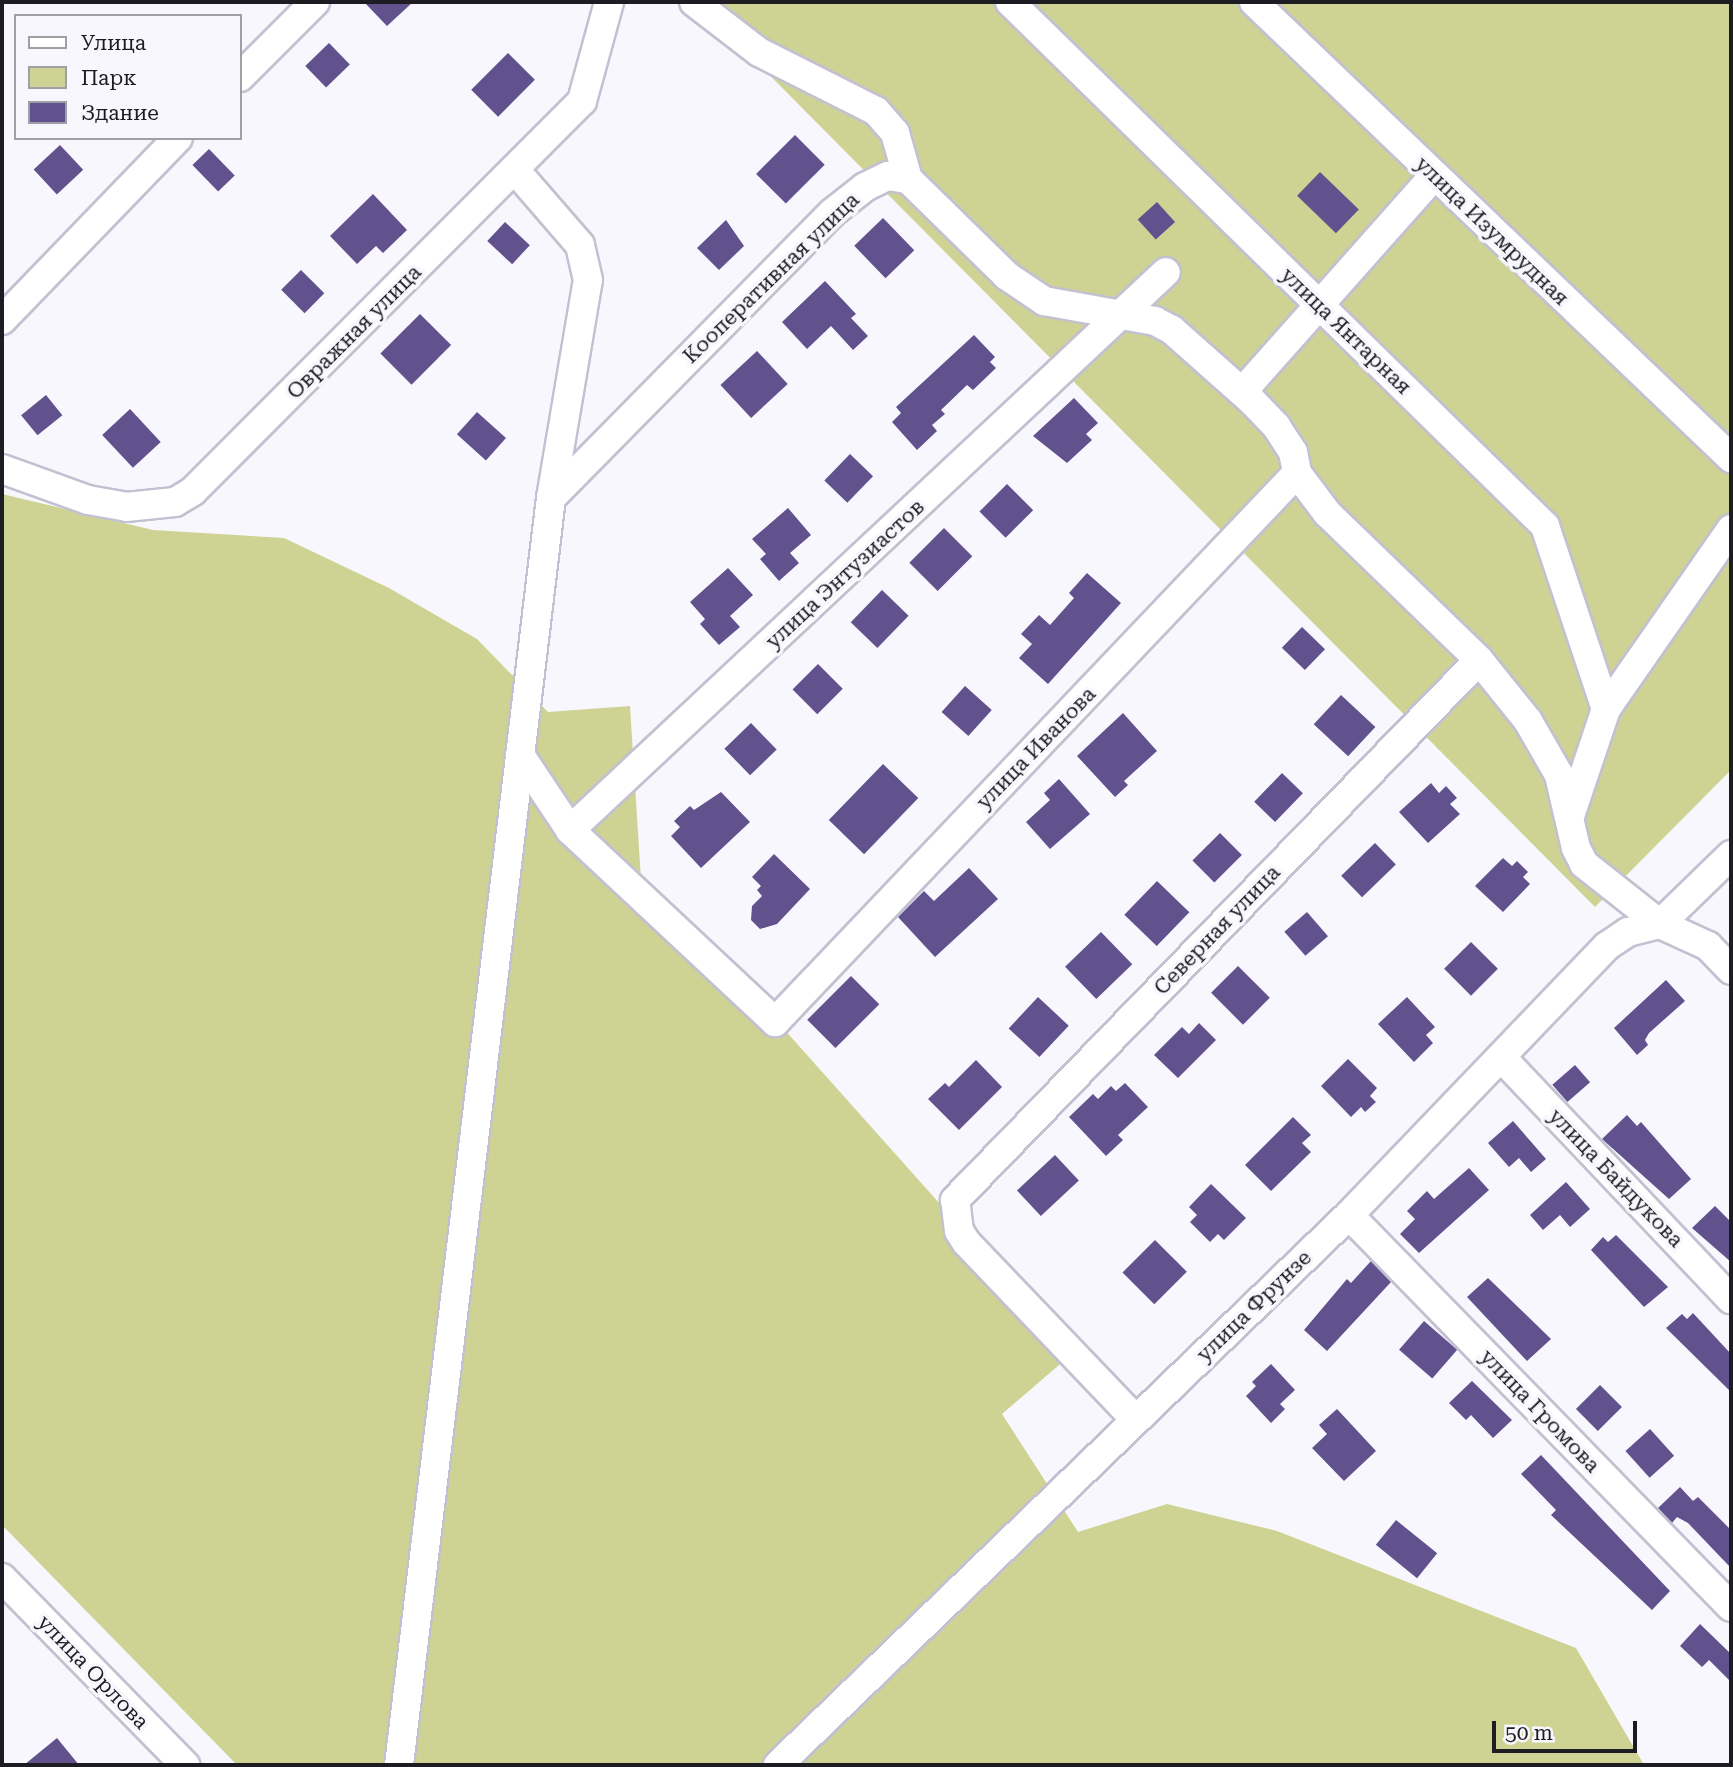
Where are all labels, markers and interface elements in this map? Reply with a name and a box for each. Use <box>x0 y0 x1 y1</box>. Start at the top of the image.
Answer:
legend <box>14 14 242 140</box>
text: Улица <box>81 31 146 55</box>
text: Парк <box>81 66 137 90</box>
text: Здание <box>81 101 159 125</box>
street label: улица Изумрудная <box>1410 151 1574 311</box>
street label: Кооперативная улица <box>678 187 864 369</box>
street label: Овражная улица <box>282 260 426 404</box>
street label: улица Янтарная <box>1276 262 1416 400</box>
street label: улица Энтузиастов <box>761 494 929 654</box>
street label: улица Иванова <box>971 682 1101 814</box>
street label: Северная улица <box>1149 860 1285 1000</box>
street label: улица Байдукова <box>1543 1103 1689 1253</box>
street label: улица Фрунзе <box>1191 1245 1317 1367</box>
street label: улица Громова <box>1475 1344 1605 1478</box>
street label: улица Орлова <box>32 1610 154 1734</box>
scale bar <box>1495 1708 1640 1752</box>
text: 50 m <box>1505 1721 1553 1745</box>

